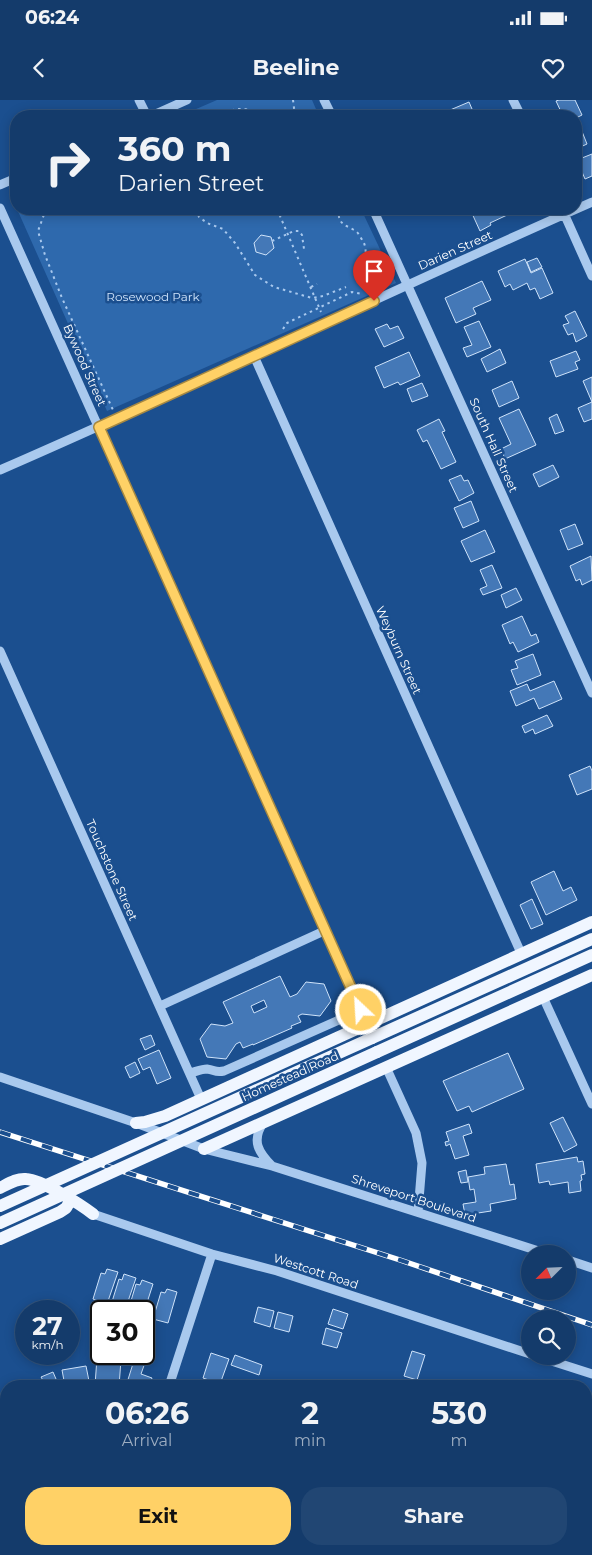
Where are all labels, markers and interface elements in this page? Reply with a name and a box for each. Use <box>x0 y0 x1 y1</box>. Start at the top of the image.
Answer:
text: 06:24 <box>25 6 79 29</box>
icon: back <box>25 54 53 82</box>
text: Beeline <box>252 54 340 81</box>
icon: heart <box>539 54 567 82</box>
text: 360 m <box>118 127 231 170</box>
icon: right <box>35 130 100 195</box>
text: Darien Street <box>118 170 264 197</box>
street label: Darien Street <box>416 227 495 273</box>
pin <box>353 250 395 301</box>
icon: arrive <box>360 257 388 285</box>
park label: Rosewood Park <box>106 289 200 304</box>
street label: Bywood Street <box>60 322 110 409</box>
street label: South Hall Street <box>466 395 522 495</box>
street label: Weyburn Street <box>373 604 425 696</box>
street label: Touchstone Street <box>83 817 141 923</box>
position arrow <box>334 983 386 1035</box>
street label: Homestead Road <box>239 1048 341 1104</box>
street label: Shreveport Boulevard <box>350 1171 478 1225</box>
north arrow <box>521 1245 576 1300</box>
map controls <box>521 1245 576 1365</box>
street label: Westcott Road <box>272 1250 360 1292</box>
speed limit sign: 30 <box>90 1300 155 1365</box>
button: search <box>521 1310 576 1365</box>
text: 27 <box>32 1311 63 1341</box>
text: km/h <box>31 1337 64 1352</box>
text: 06:26 <box>105 1395 189 1432</box>
text: 2 <box>301 1395 319 1432</box>
text: 530 <box>431 1395 487 1432</box>
text: Arrival <box>122 1431 172 1450</box>
text: min <box>294 1431 326 1450</box>
text: m <box>451 1431 468 1450</box>
button: Exit <box>25 1487 291 1545</box>
button: Share <box>301 1487 567 1545</box>

